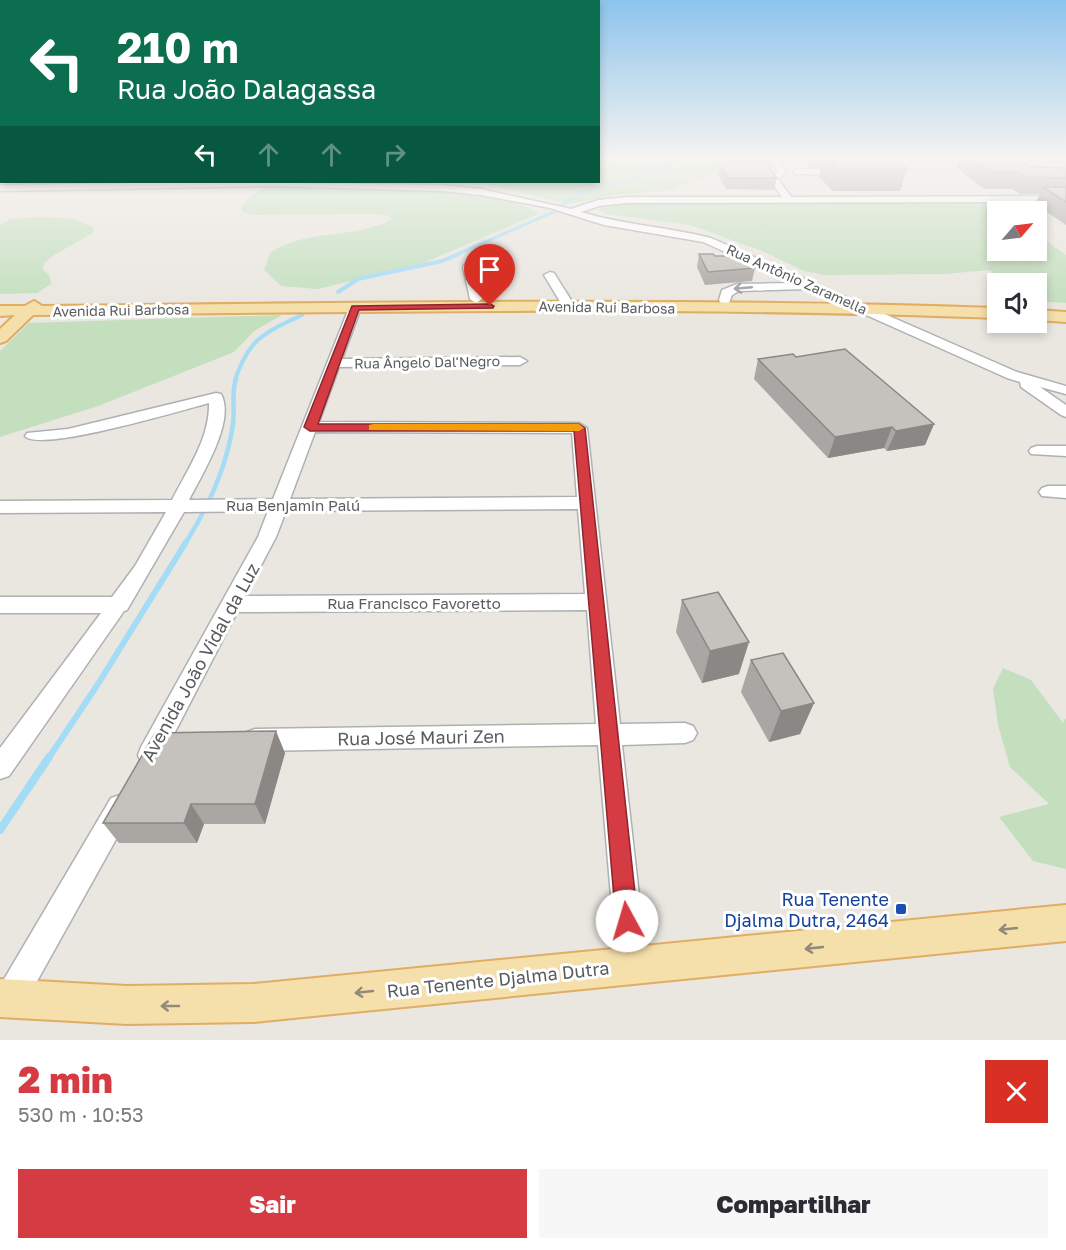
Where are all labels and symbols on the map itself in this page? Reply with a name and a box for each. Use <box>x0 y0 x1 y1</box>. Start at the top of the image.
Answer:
north arrow <box>987 201 1047 261</box>
street label: Rua Antônio Zaramella <box>724 240 870 318</box>
pin <box>464 244 515 306</box>
one-way arrow <box>734 283 753 294</box>
street label: Avenida Rui Barbosa <box>539 297 675 317</box>
street label: Avenida Rui Barbosa <box>53 300 189 320</box>
street label: Rua Ângelo Dal'Negro <box>354 352 500 372</box>
street label: Rua Benjamin Palú <box>226 496 360 514</box>
street label: Avenida João Vidal da Luz <box>136 559 264 765</box>
street label: Rua Francisco Favoretto <box>327 594 501 612</box>
street label: Rua José Mauri Zen <box>337 725 505 749</box>
place label: Rua Tenente Djalma Dutra, 2464 <box>724 888 889 931</box>
position arrow <box>595 889 659 953</box>
marker: Rua Tenente Djalma Dutra, 2464 <box>894 902 908 916</box>
one-way arrow <box>998 923 1018 934</box>
one-way arrow <box>804 943 824 954</box>
street label: Rua Tenente Djalma Dutra <box>386 956 610 1002</box>
one-way arrow <box>355 987 375 998</box>
one-way arrow <box>160 1000 180 1012</box>

